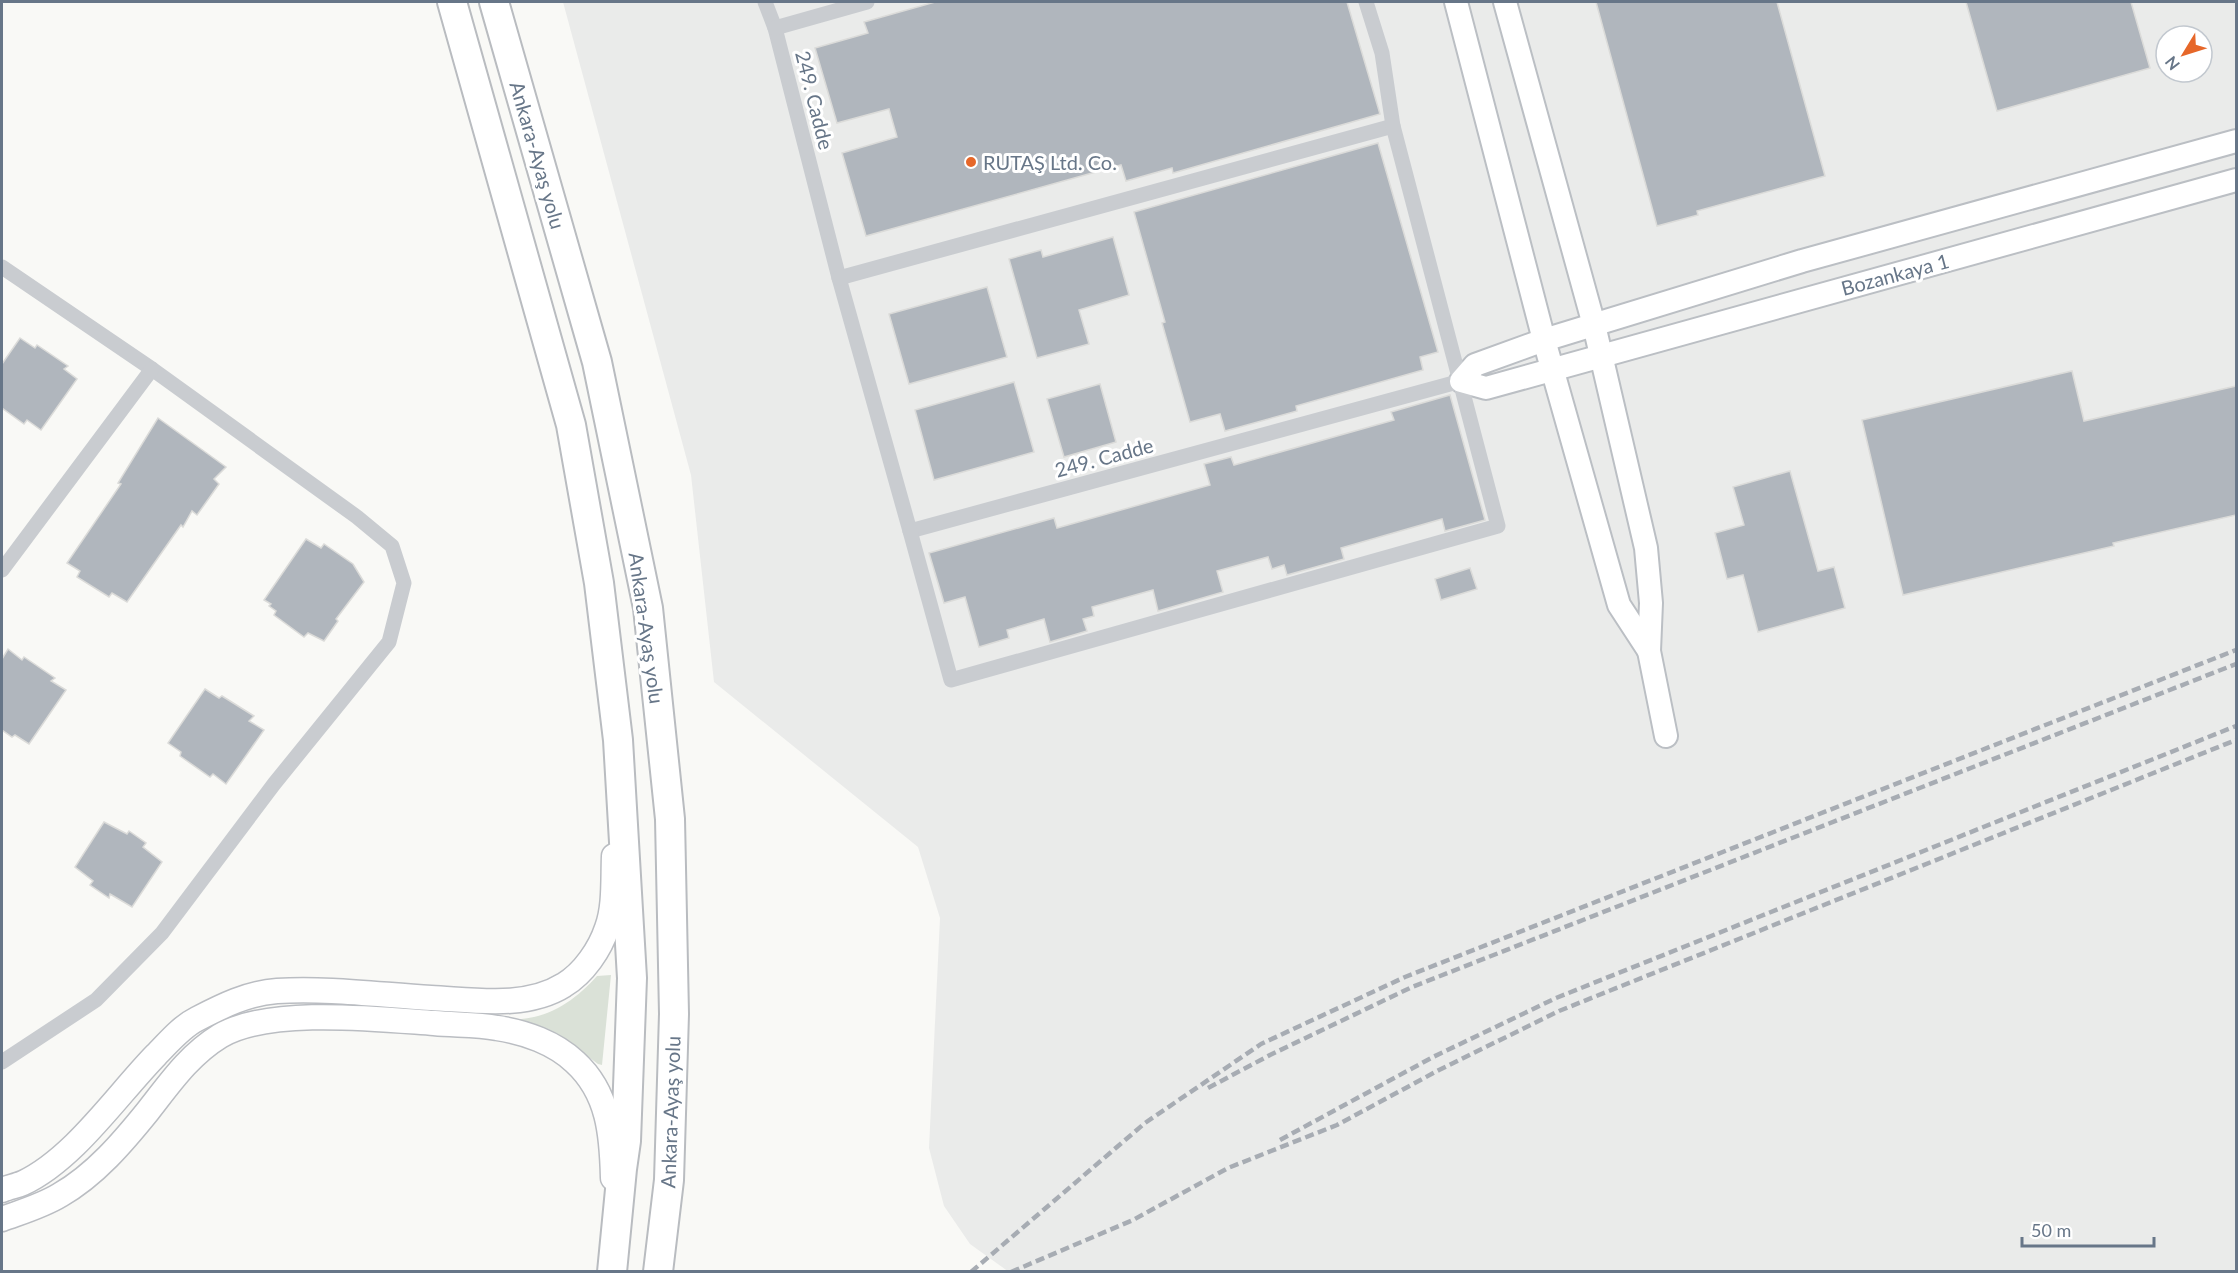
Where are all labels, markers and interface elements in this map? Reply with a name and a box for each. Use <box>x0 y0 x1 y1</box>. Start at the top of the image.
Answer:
north arrow <box>2154 24 2214 84</box>
street label: 249. Cadde <box>791 48 839 152</box>
text: N <box>2161 53 2183 74</box>
street label: Ankara-Ayaş yolu <box>505 78 571 232</box>
place label: RUTAŞ Ltd. Co. <box>983 150 1117 174</box>
marker: RUTAŞ Ltd. Co. <box>964 155 978 169</box>
street label: Bozankaya 1 <box>1838 248 1952 300</box>
street label: 249. Cadde <box>1052 432 1156 482</box>
street label: Ankara-Ayaş yolu <box>625 551 669 705</box>
street label: Ankara-Ayaş yolu <box>655 1035 685 1189</box>
scale bar <box>2022 1210 2154 1248</box>
text: 50 m <box>2031 1219 2071 1241</box>

